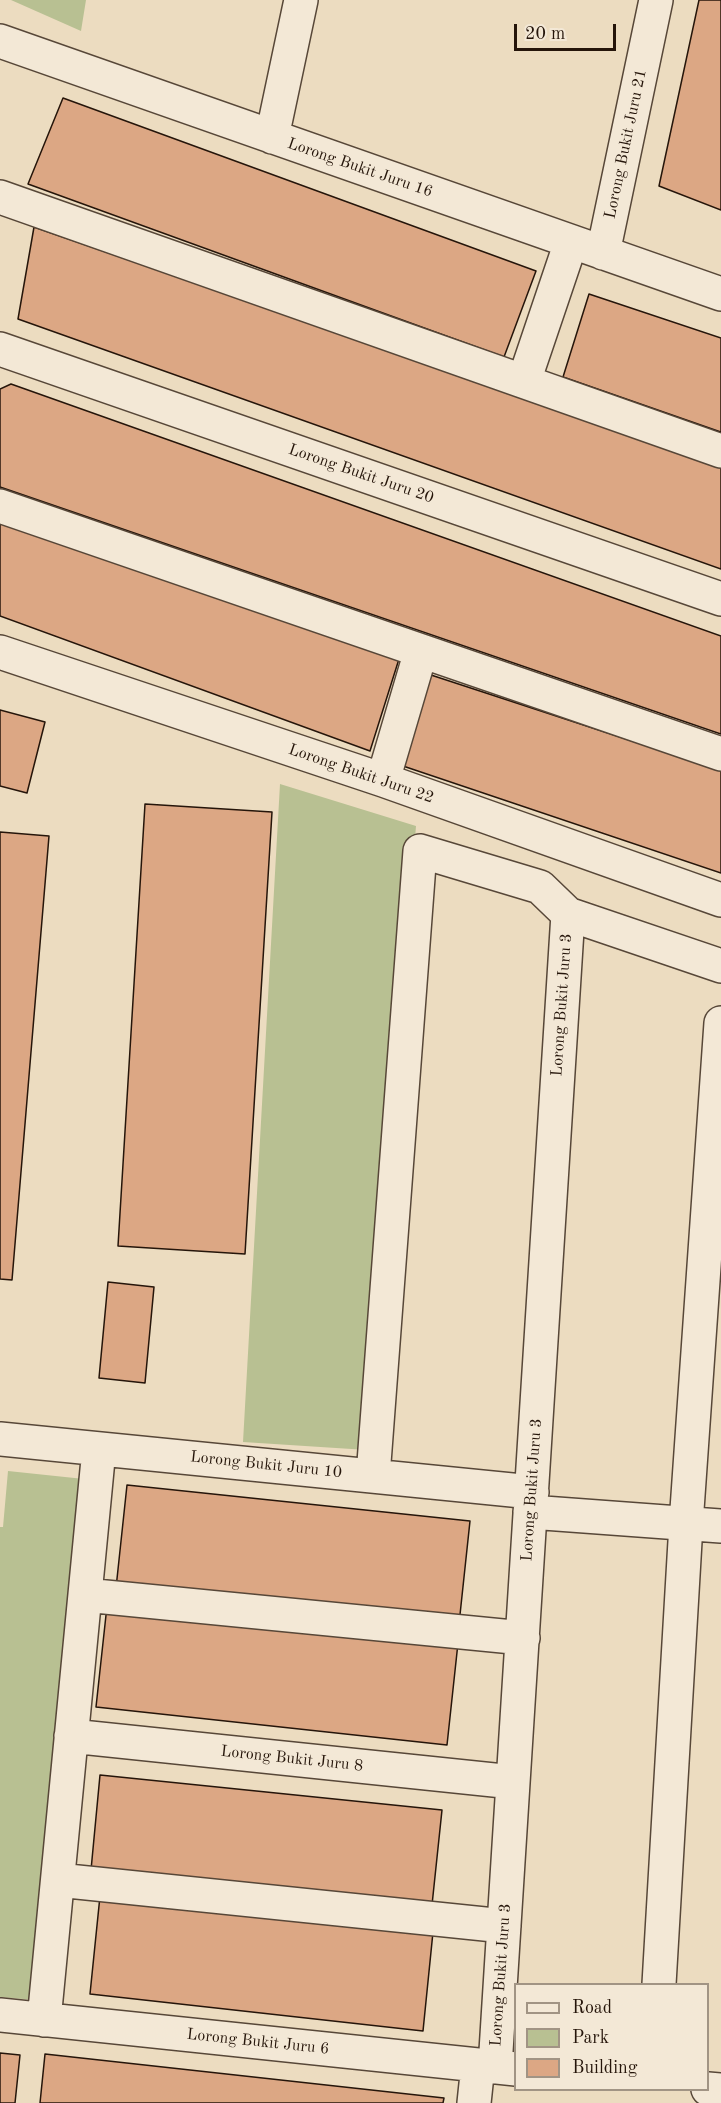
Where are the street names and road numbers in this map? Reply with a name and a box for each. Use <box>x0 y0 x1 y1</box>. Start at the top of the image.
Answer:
street label: Lorong Bukit Juru 21 <box>601 67 651 221</box>
street label: Lorong Bukit Juru 16 <box>285 134 435 202</box>
street label: Lorong Bukit Juru 20 <box>286 440 436 508</box>
street label: Lorong Bukit Juru 22 <box>286 740 436 808</box>
street label: Lorong Bukit Juru 3 <box>547 933 577 1077</box>
street label: Lorong Bukit Juru 3 <box>517 1418 547 1562</box>
street label: Lorong Bukit Juru 10 <box>189 1447 343 1483</box>
street label: Lorong Bukit Juru 8 <box>220 1742 364 1776</box>
street label: Lorong Bukit Juru 3 <box>486 1903 516 2047</box>
street label: Lorong Bukit Juru 6 <box>186 2025 330 2059</box>

